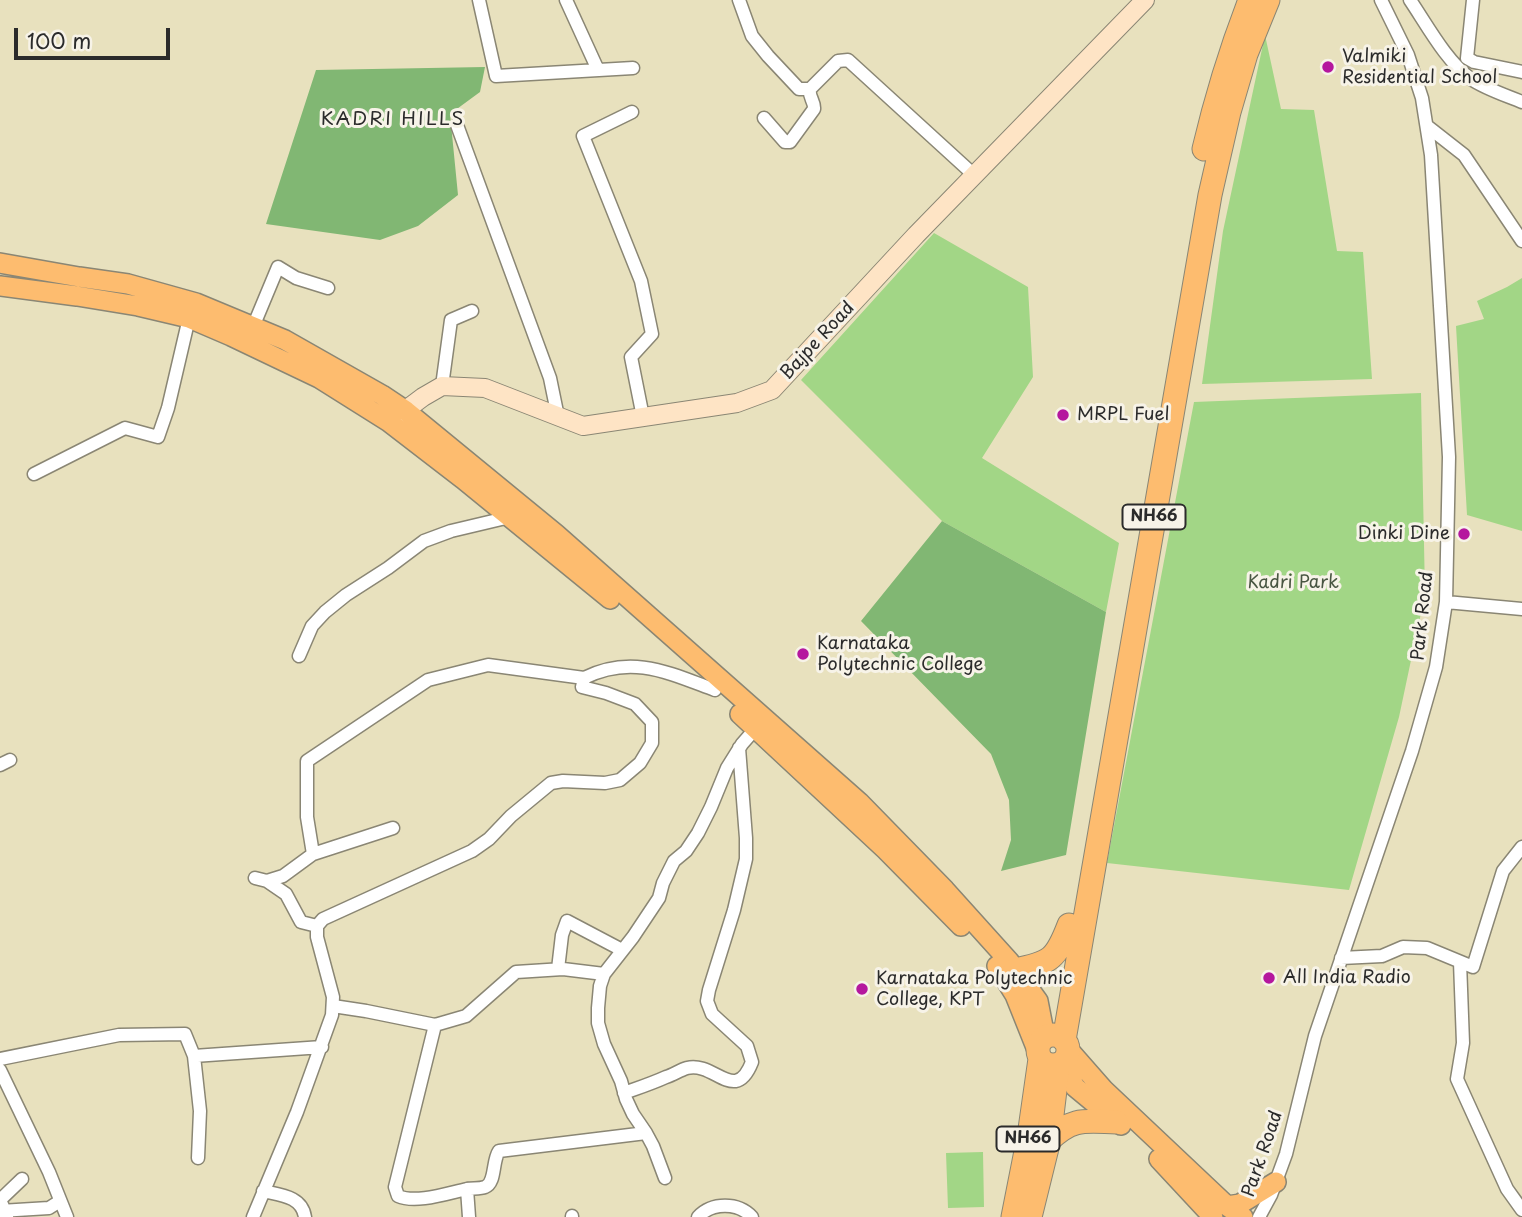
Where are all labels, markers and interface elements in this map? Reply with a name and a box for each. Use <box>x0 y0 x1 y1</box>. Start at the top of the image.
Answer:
scale bar <box>18 14 173 58</box>
text: 100 m <box>27 24 91 56</box>
place label: Valmiki Residential School <box>1342 46 1497 88</box>
marker: Valmiki Residential School <box>1320 59 1336 75</box>
district label: KADRI HILLS <box>322 109 464 131</box>
street label: Bajpe Road <box>777 298 859 384</box>
place label: MRPL Fuel <box>1077 404 1169 426</box>
marker: MRPL Fuel <box>1055 407 1071 423</box>
road number: NH66 <box>1122 504 1186 530</box>
place label: Dinki Dine <box>1358 523 1450 545</box>
marker: Dinki Dine <box>1456 526 1472 542</box>
street label: Park Road <box>1408 570 1438 662</box>
park label: Kadri Park <box>1247 572 1339 594</box>
place label: Karnataka Polytechnic College <box>817 633 983 676</box>
marker: Karnataka Polytechnic College <box>795 646 811 662</box>
place label: All India Radio <box>1283 967 1411 989</box>
place label: Karnataka Polytechnic College, KPT <box>876 968 1072 1010</box>
marker: All India Radio <box>1261 970 1277 986</box>
marker: Karnataka Polytechnic College, KPT <box>854 981 870 997</box>
street label: Park Road <box>1238 1108 1288 1200</box>
road number: NH66 <box>996 1126 1060 1152</box>

